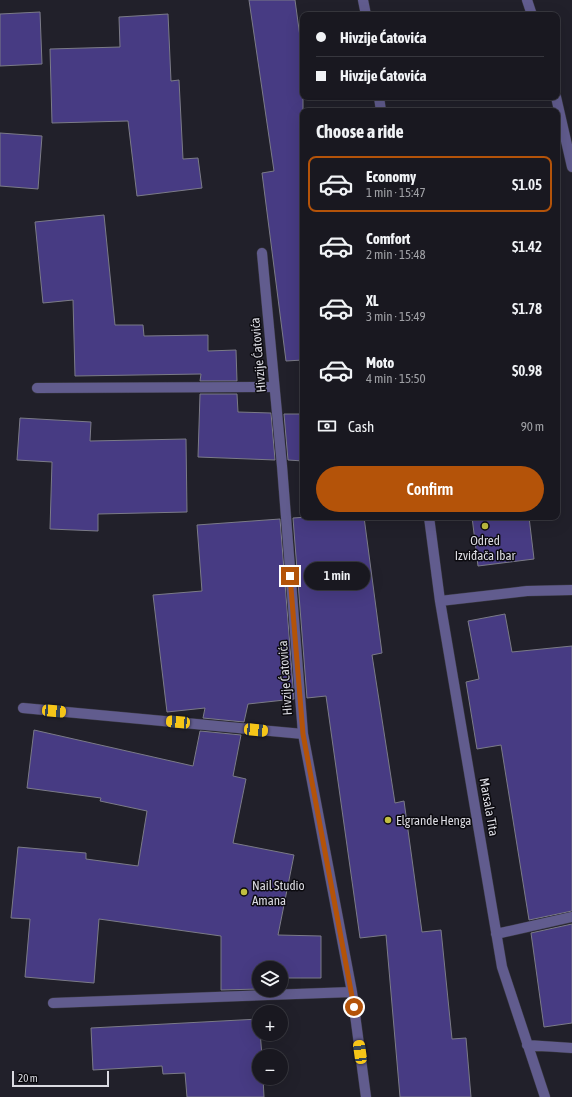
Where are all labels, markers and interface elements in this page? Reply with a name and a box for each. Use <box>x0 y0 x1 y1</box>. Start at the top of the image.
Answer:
text: Hivzije Ćatovića <box>340 29 426 46</box>
text: Hivzije Ćatovića <box>340 67 426 84</box>
text: Choose a ride <box>316 121 404 142</box>
icon: car <box>318 166 354 202</box>
text: Economy <box>366 168 416 185</box>
text: $1.05 <box>512 176 542 193</box>
text: 1 min · 15:47 <box>366 185 426 200</box>
icon: car <box>318 228 354 264</box>
text: Comfort <box>366 230 410 247</box>
text: $1.42 <box>512 238 542 255</box>
text: 2 min · 15:48 <box>366 247 426 262</box>
icon: car <box>318 290 354 326</box>
text: XL <box>366 292 379 309</box>
text: $1.78 <box>512 300 542 317</box>
text: 3 min · 15:49 <box>366 309 426 324</box>
street label: Hivzije Ćatovića <box>247 317 269 393</box>
icon: car <box>318 352 354 388</box>
text: Moto <box>366 354 394 371</box>
text: $0.98 <box>512 362 542 379</box>
text: 4 min · 15:50 <box>366 371 426 386</box>
icon: cash <box>316 415 338 437</box>
text: Cash <box>348 418 374 435</box>
text: 90 m <box>521 419 544 434</box>
button: Confirm <box>316 466 544 512</box>
marker: Odred Izviđača Ibar <box>480 521 490 531</box>
place label: Odred Izviđača Ibar <box>455 533 515 563</box>
callout: 1 min <box>304 562 370 590</box>
route end <box>281 567 299 585</box>
text: 1 min <box>324 568 350 583</box>
street label: Hivzije Ćatovića <box>275 640 295 716</box>
car <box>42 704 66 718</box>
car <box>166 715 190 729</box>
car <box>243 723 269 737</box>
street label: Marsala Tita <box>477 777 501 837</box>
place label: Elgrande Henga <box>396 813 471 828</box>
marker: Elgrande Henga <box>383 815 393 825</box>
place label: Nail Studio Amana <box>252 878 305 908</box>
marker: Nail Studio Amana <box>239 887 249 897</box>
map controls <box>252 961 288 1085</box>
button: layers <box>252 961 288 997</box>
route start <box>345 998 363 1016</box>
button: + <box>252 1005 288 1041</box>
car <box>352 1039 368 1065</box>
button: − <box>252 1049 288 1085</box>
scale bar <box>12 1069 109 1088</box>
text: 20 m <box>18 1072 38 1084</box>

